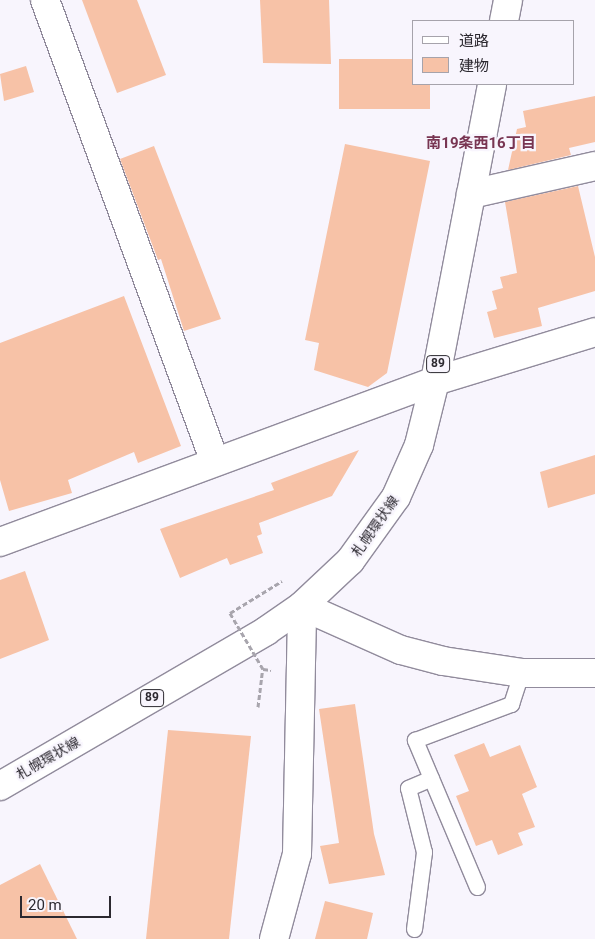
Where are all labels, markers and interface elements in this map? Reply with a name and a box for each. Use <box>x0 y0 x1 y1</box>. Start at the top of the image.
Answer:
legend <box>412 20 575 85</box>
text: 道路 <box>459 32 489 50</box>
text: 建物 <box>459 57 489 75</box>
district label: 南19条西16丁目 <box>426 135 536 153</box>
road number: 89 <box>426 354 450 374</box>
street label: 札幌環状線 <box>348 493 402 559</box>
road number: 89 <box>140 688 164 708</box>
street label: 札幌環状線 <box>13 733 83 783</box>
scale bar <box>22 886 114 918</box>
text: 20 m <box>28 896 62 914</box>

